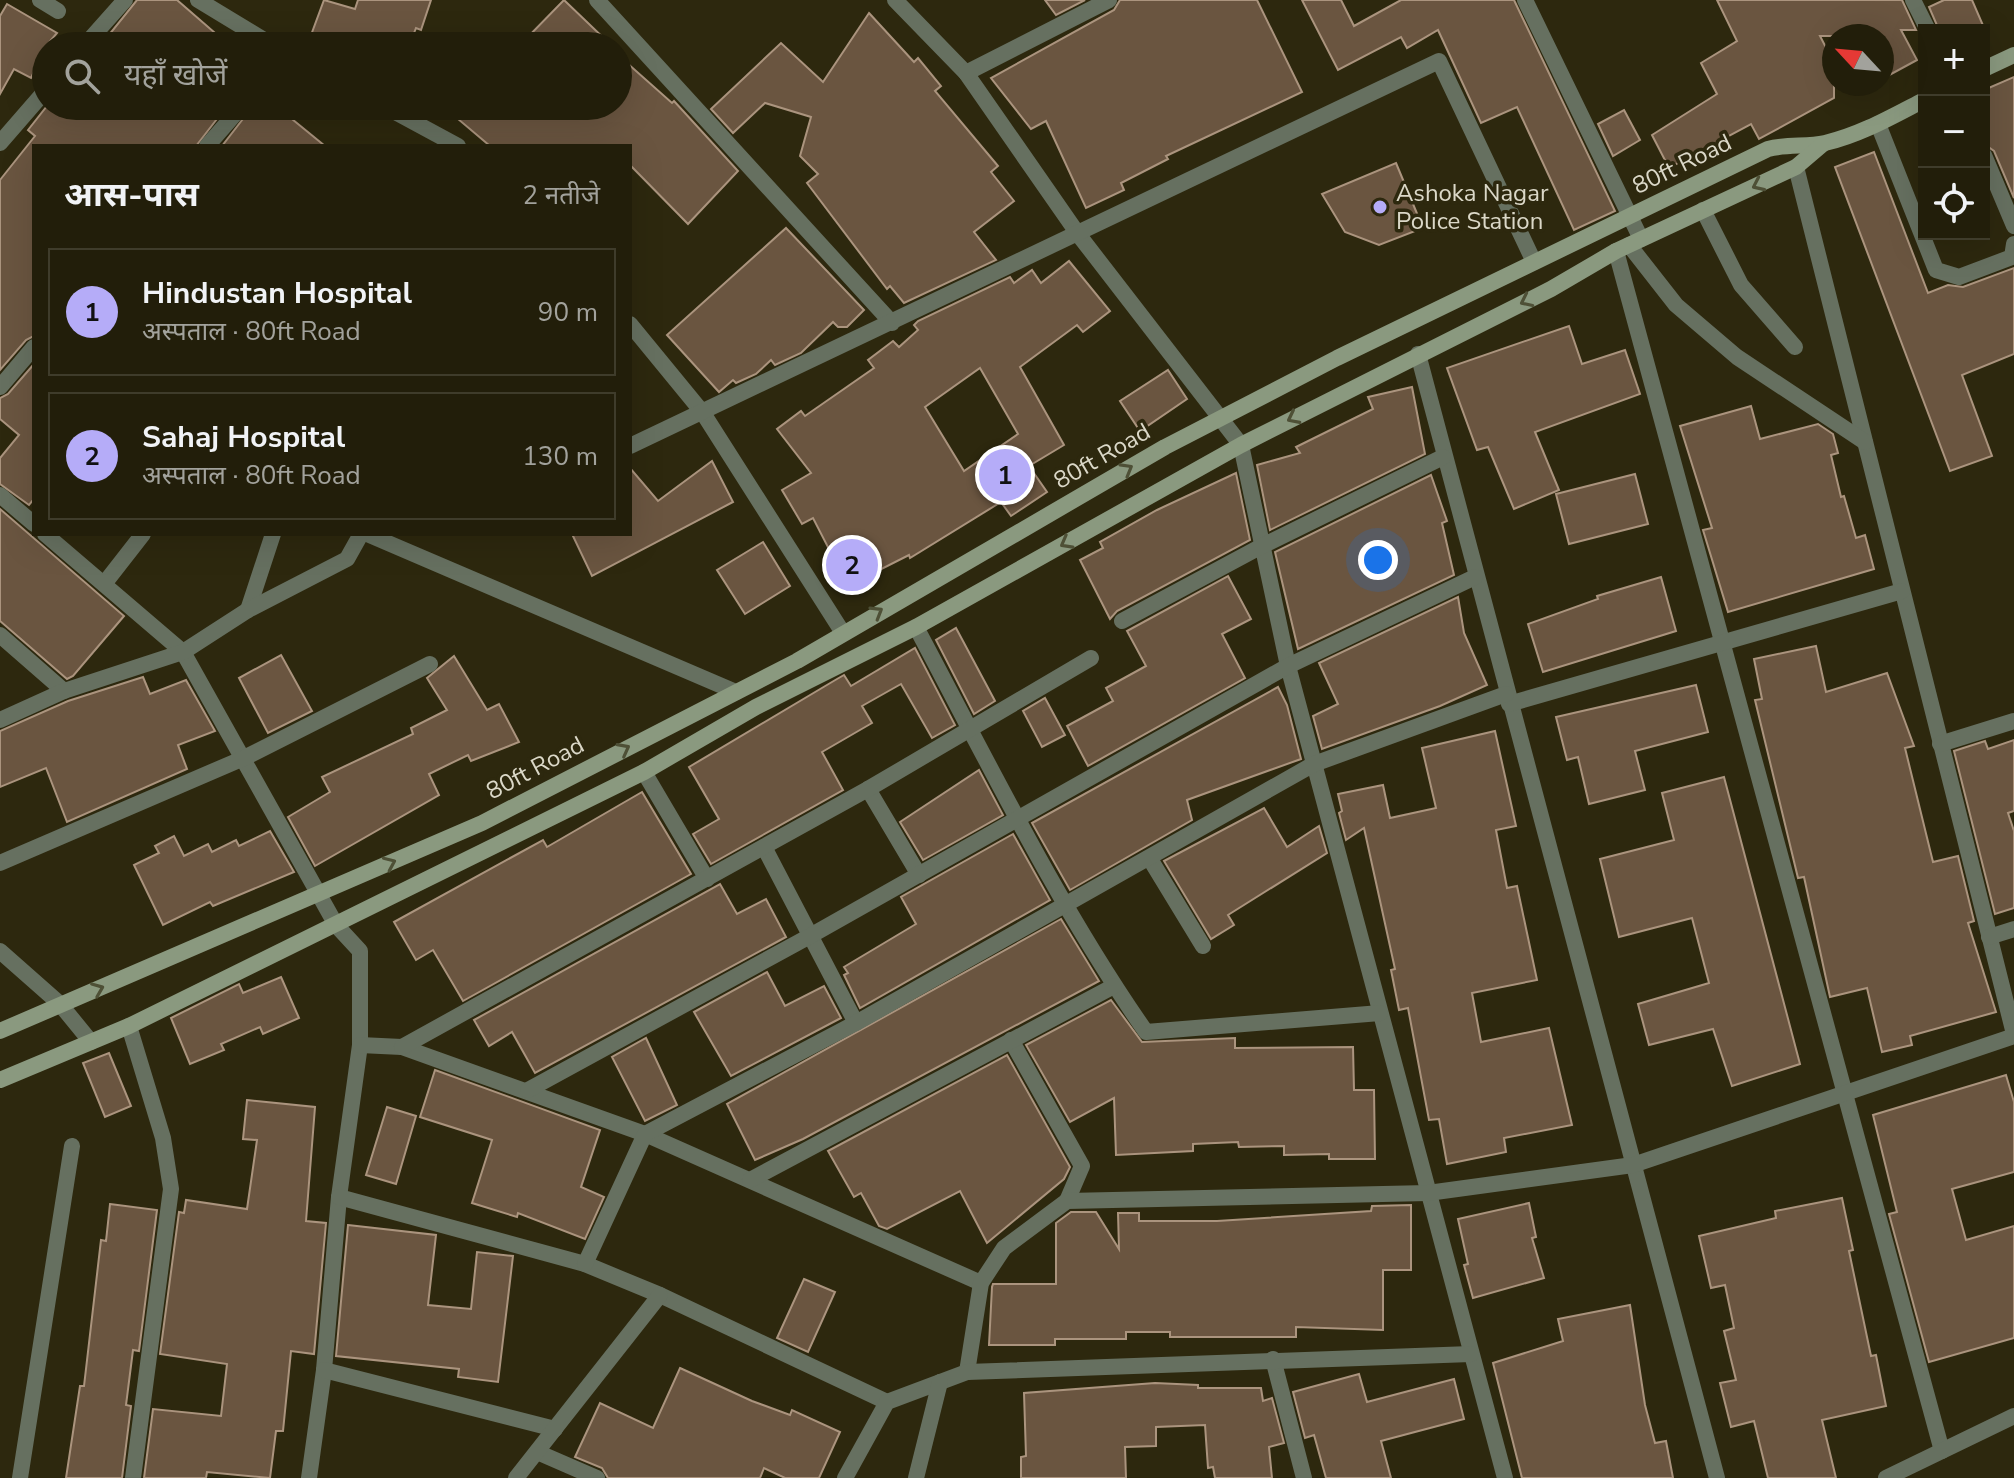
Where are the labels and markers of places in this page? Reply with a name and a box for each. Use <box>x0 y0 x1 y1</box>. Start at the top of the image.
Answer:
place label: Ashoka Nagar Police Station <box>1396 177 1549 237</box>
marker: Ashoka Nagar Police Station <box>1371 198 1389 216</box>
pin: 1 <box>979 445 1031 505</box>
pin: 2 <box>826 535 878 595</box>

